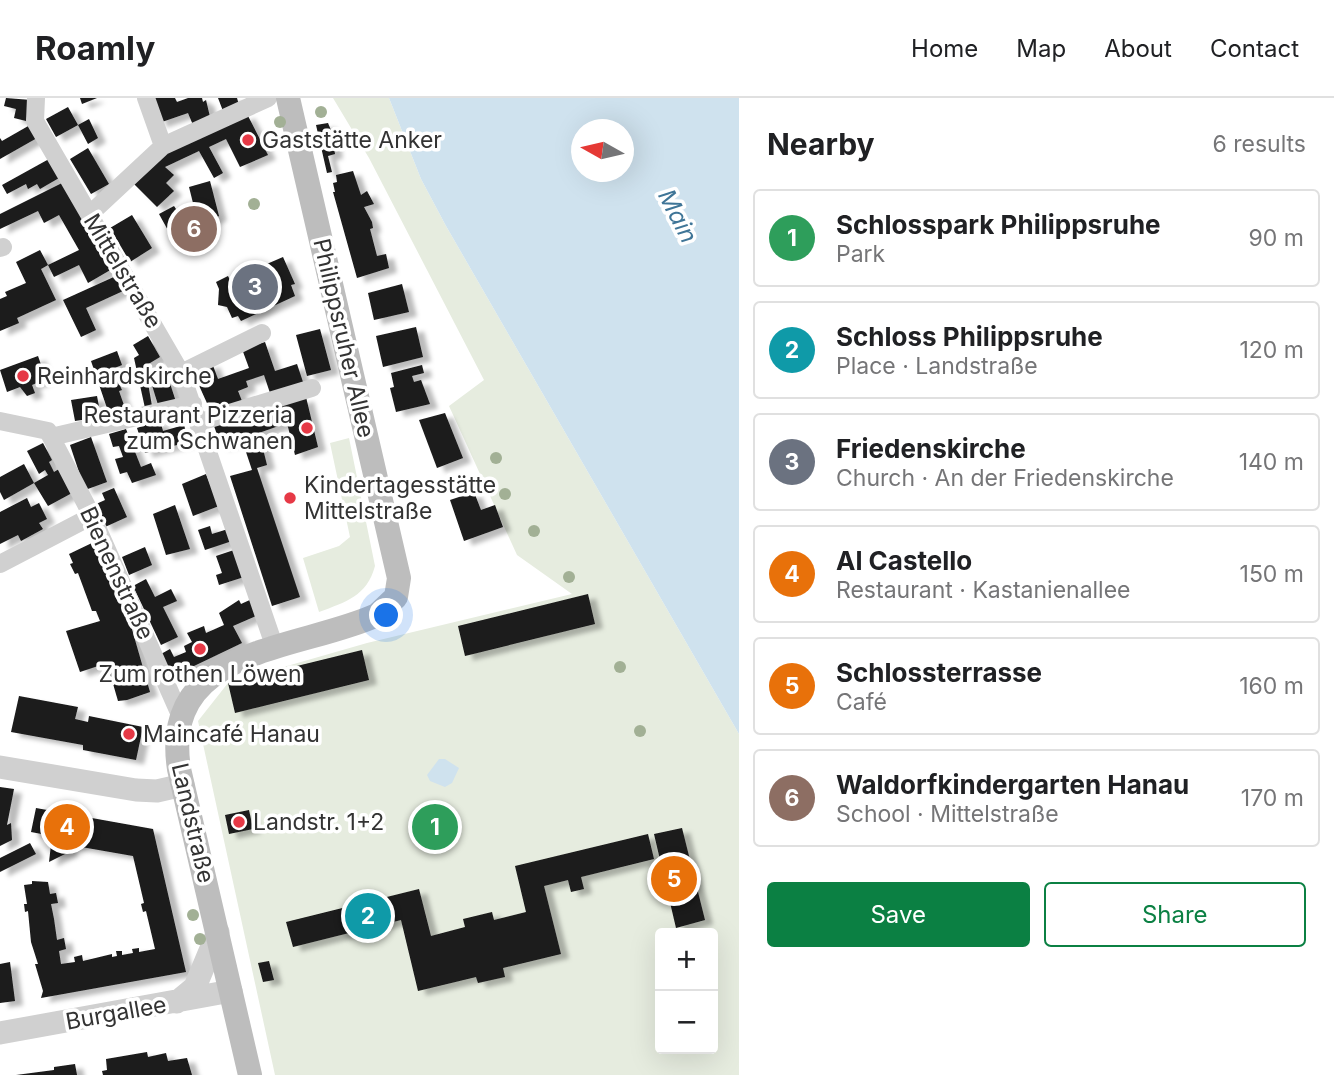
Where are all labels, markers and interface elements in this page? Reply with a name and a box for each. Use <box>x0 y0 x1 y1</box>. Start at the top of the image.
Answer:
text: Roamly <box>35 28 155 68</box>
text: Home <box>911 34 978 63</box>
text: Map <box>1016 34 1066 63</box>
text: About <box>1104 34 1172 63</box>
text: Contact <box>1210 34 1299 63</box>
north arrow <box>571 119 634 182</box>
place label: Gaststätte Anker <box>262 126 442 154</box>
text: Nearby <box>767 126 875 162</box>
text: 6 results <box>1212 130 1306 158</box>
marker: Gaststätte Anker <box>240 132 256 148</box>
water label: Main <box>652 184 704 248</box>
pin: 6 <box>171 203 217 255</box>
street label: Mittelstraße <box>78 209 168 333</box>
text: Schlosspark Philippsruhe <box>836 209 1161 240</box>
text: 1 <box>787 224 797 252</box>
text: 90 m <box>1249 224 1304 252</box>
street label: Philippsruher Allee <box>307 236 381 440</box>
text: Park <box>836 240 885 268</box>
pin: 3 <box>232 261 278 313</box>
text: Schloss Philippsruhe <box>836 321 1103 352</box>
text: 2 <box>785 336 799 364</box>
text: 120 m <box>1239 336 1304 364</box>
text: Place · Landstraße <box>836 352 1038 380</box>
place label: Reinhardskirche <box>37 362 212 390</box>
marker: Reinhardskirche <box>15 368 31 384</box>
place label: Restaurant Pizzeria zum Schwanen <box>83 401 293 455</box>
marker: Restaurant Pizzeria zum Schwanen <box>299 420 315 436</box>
text: Friedenskirche <box>836 433 1026 464</box>
text: 3 <box>785 448 799 476</box>
text: 140 m <box>1239 448 1304 476</box>
text: Church · An der Friedenskirche <box>836 464 1174 492</box>
place label: Kindertagesstätte Mittelstraße <box>304 471 496 525</box>
marker: Kindertagesstätte Mittelstraße <box>282 490 298 506</box>
street label: Bienenstraße <box>74 502 160 644</box>
text: Al Castello <box>836 545 972 576</box>
text: 4 <box>784 560 800 588</box>
text: 150 m <box>1240 560 1304 588</box>
text: Restaurant · Kastanienallee <box>836 576 1131 604</box>
your location <box>369 598 403 632</box>
marker: Zum rothen Löwen <box>192 641 208 657</box>
text: Schlossterrasse <box>836 657 1042 688</box>
place label: Zum rothen Löwen <box>98 660 302 688</box>
text: 5 <box>785 672 799 700</box>
text: 160 m <box>1239 672 1304 700</box>
text: Café <box>836 688 887 716</box>
place label: Maincafé Hanau <box>143 720 320 748</box>
marker: Maincafé Hanau <box>121 726 137 742</box>
street label: Landstraße <box>166 760 220 886</box>
text: Waldorfkindergarten Hanau <box>836 769 1189 800</box>
text: 6 <box>785 784 799 812</box>
text: 170 m <box>1241 784 1304 812</box>
text: School · Mittelstraße <box>836 800 1059 828</box>
pin: 4 <box>44 801 90 853</box>
pin: 1 <box>412 801 458 853</box>
place label: Landstr. 1+2 <box>253 808 384 836</box>
marker: Landstr. 1+2 <box>231 814 247 830</box>
pin: 5 <box>651 853 697 905</box>
button: Save <box>767 882 1030 947</box>
button: Share <box>1044 882 1306 947</box>
pin: 2 <box>345 890 391 942</box>
map controls <box>655 928 718 1054</box>
button: + <box>655 928 718 991</box>
street label: Burgallee <box>63 990 169 1036</box>
button: − <box>655 991 718 1054</box>

